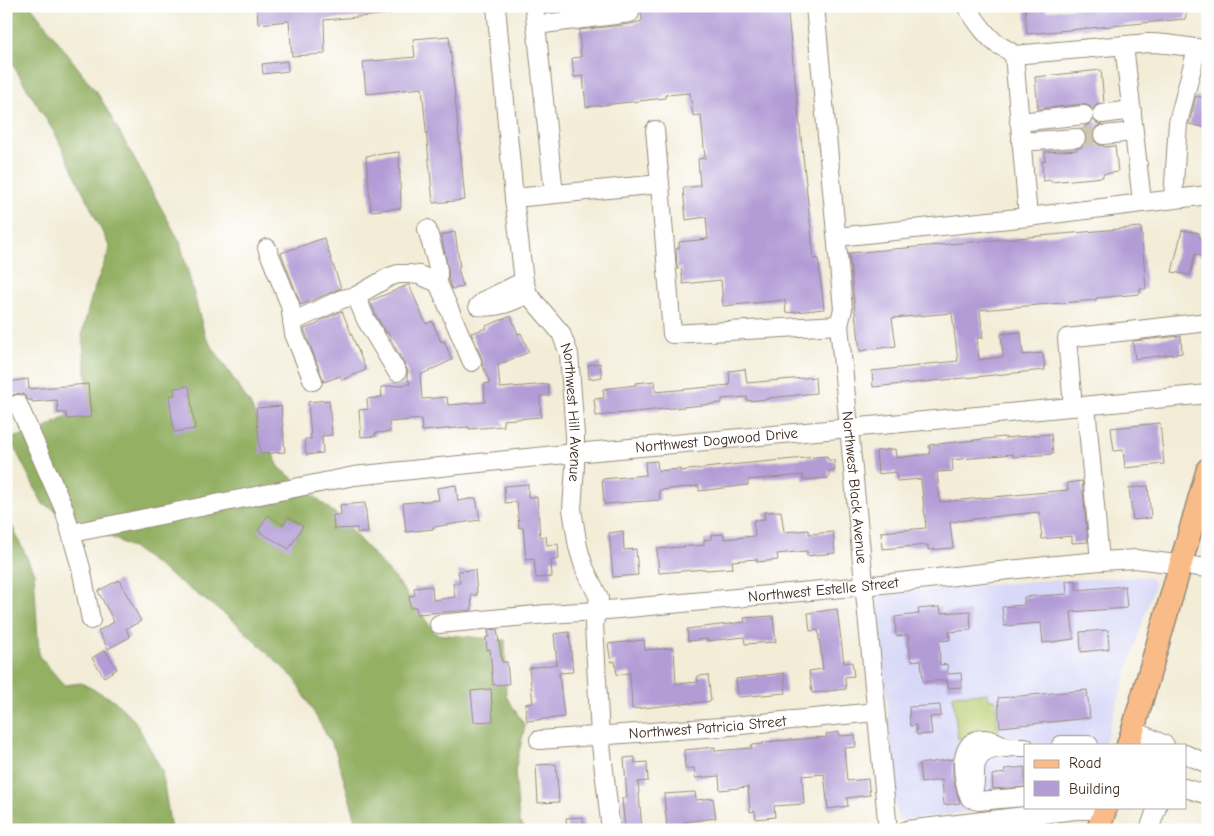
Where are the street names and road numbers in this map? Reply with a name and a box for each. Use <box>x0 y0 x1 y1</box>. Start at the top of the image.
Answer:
street label: Northwest Hill Avenue <box>557 340 584 483</box>
street label: Northwest Black Avenue <box>838 410 871 565</box>
street label: Northwest Dogwood Drive <box>634 424 799 456</box>
street label: Northwest Estelle Street <box>747 573 900 606</box>
street label: Northwest Patricia Street <box>628 712 788 743</box>

